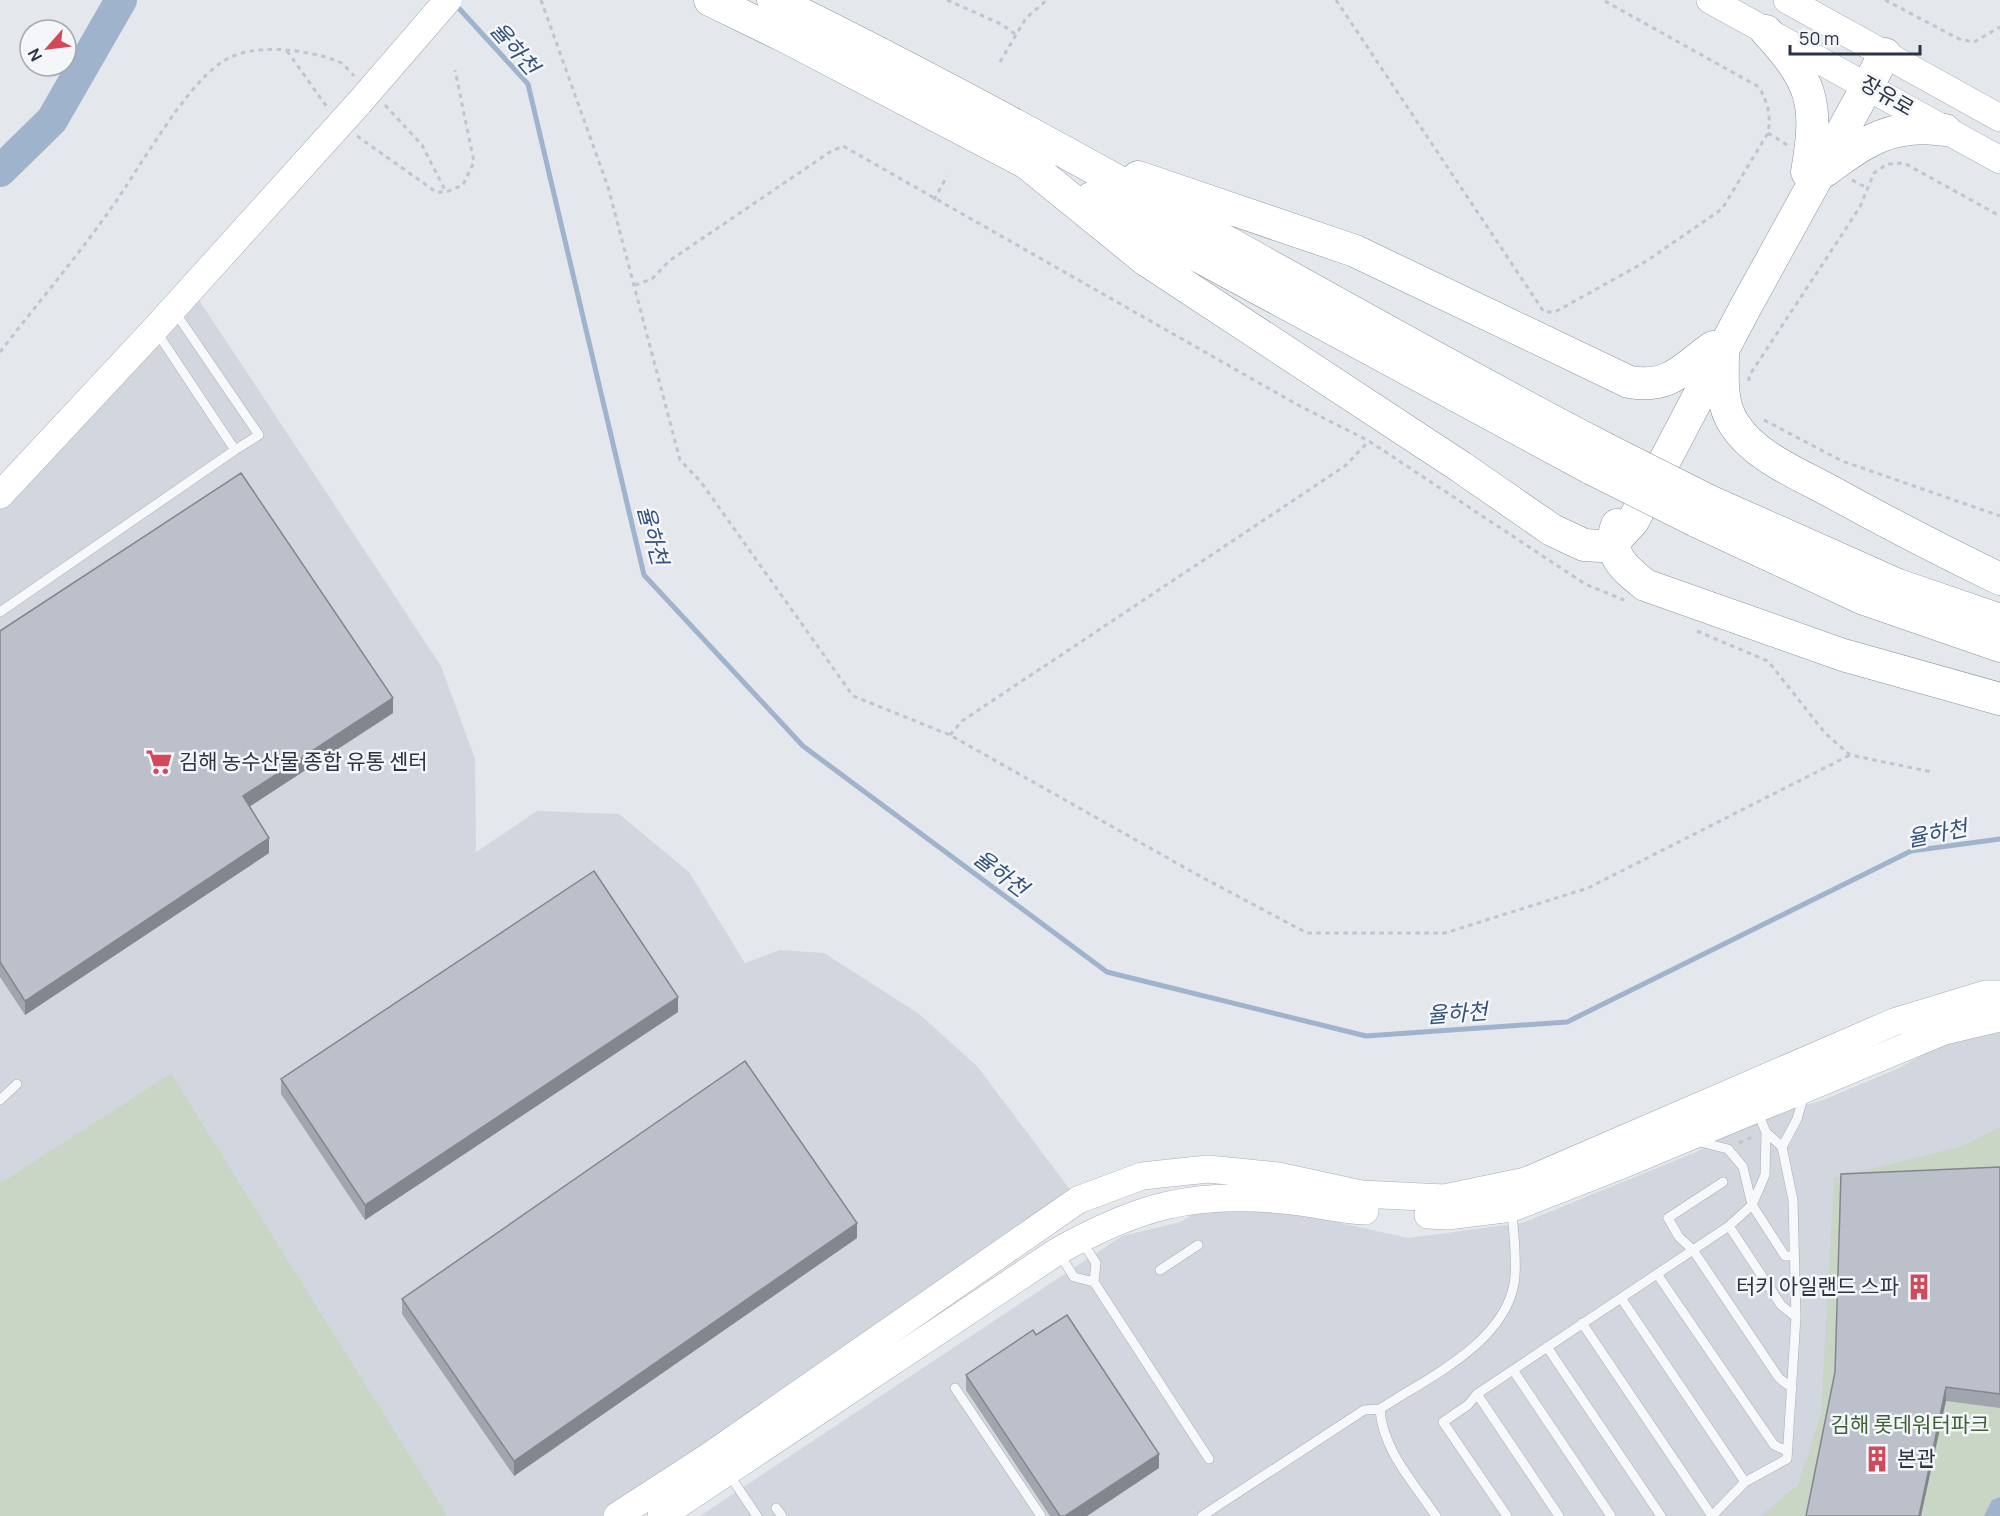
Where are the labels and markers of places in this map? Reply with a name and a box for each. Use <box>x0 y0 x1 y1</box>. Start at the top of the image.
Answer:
supermarket icon: 김해 농수산물 종합 유통 센터 <box>144 747 174 777</box>
place label: 김해 농수산물 종합 유통 센터 <box>179 747 428 775</box>
place label: 터키 아일랜드 스파 <box>1736 1272 1899 1300</box>
building icon: 터키 아일랜드 스파 <box>1904 1272 1934 1302</box>
building icon: 본관 <box>1862 1444 1892 1474</box>
place label: 본관 <box>1897 1444 1936 1472</box>

